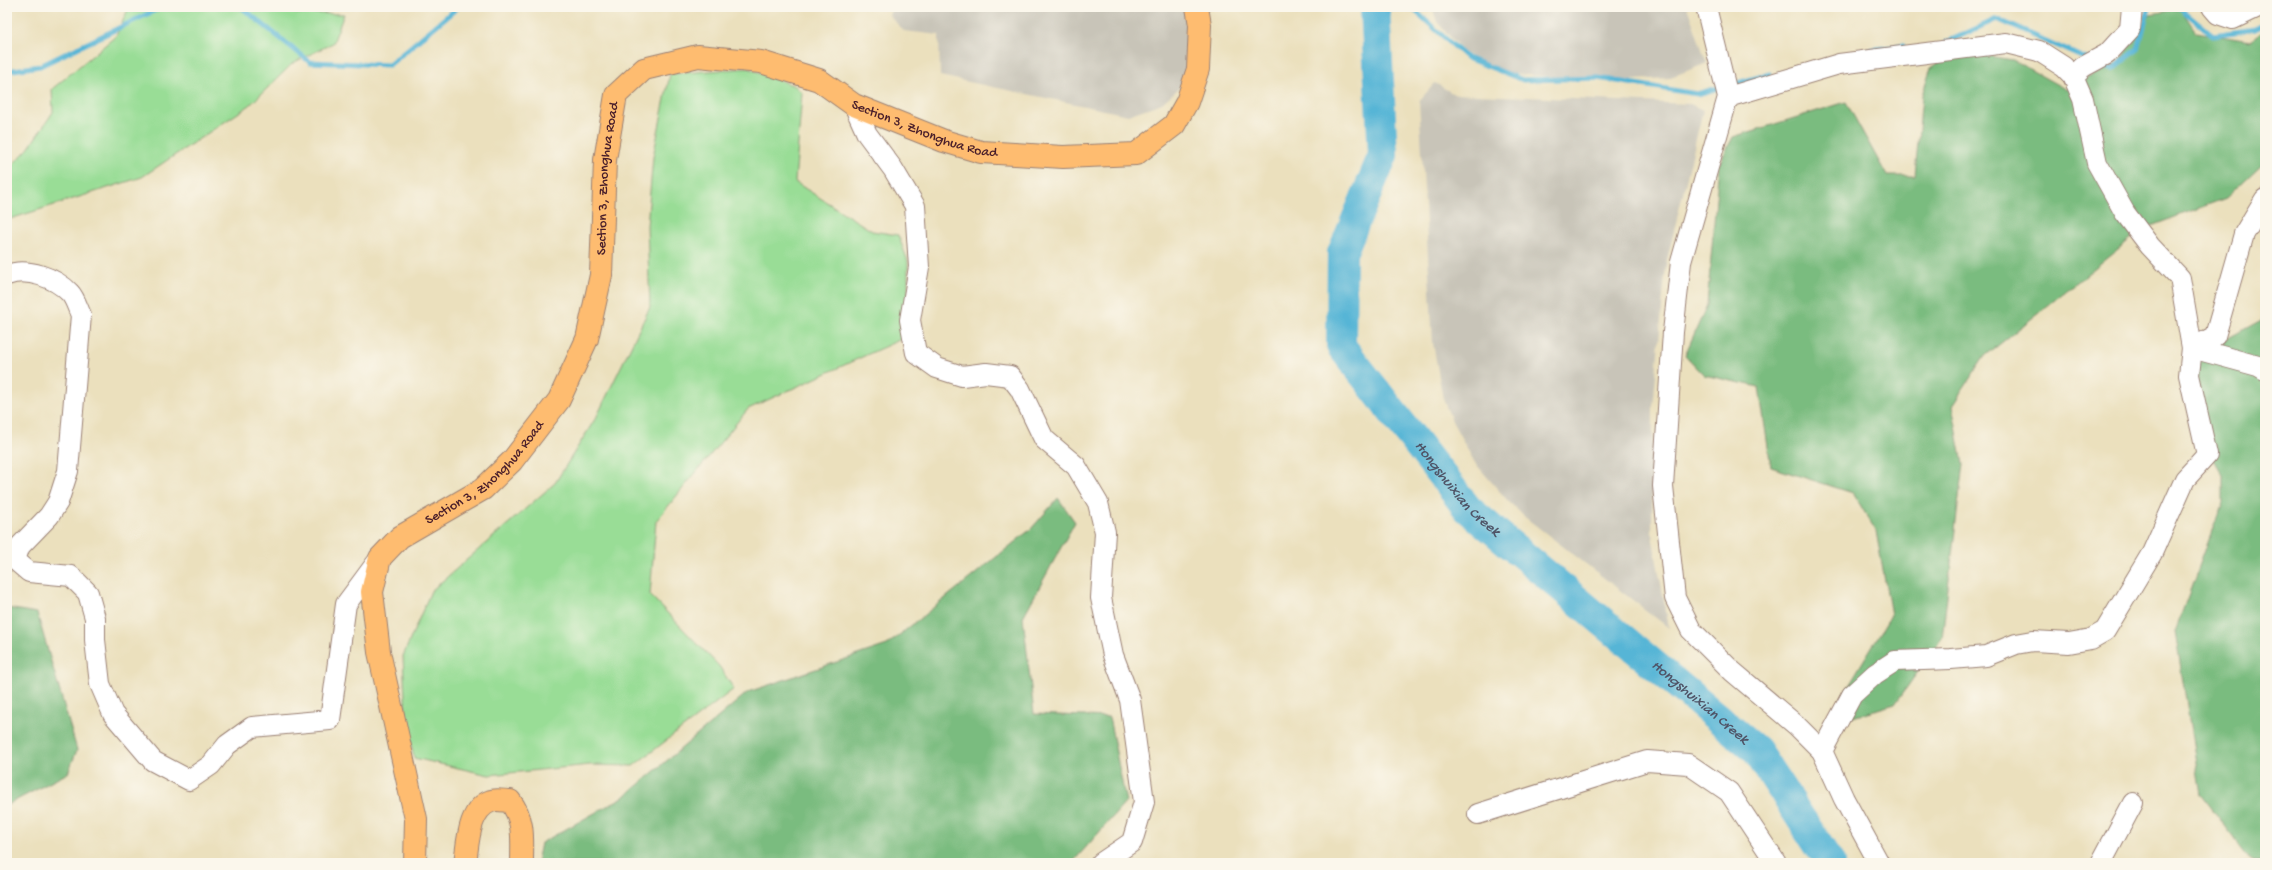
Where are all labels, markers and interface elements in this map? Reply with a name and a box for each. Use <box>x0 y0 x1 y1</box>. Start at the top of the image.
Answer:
street label: Section 3, Zhonghua Road <box>849 96 1000 162</box>
street label: Section 3, Zhonghua Road <box>593 99 623 255</box>
street label: Section 3, Zhonghua Road <box>422 416 549 529</box>
water label: Hongshuixian Creek <box>1410 438 1505 542</box>
water label: Hongshuixian Creek <box>1647 657 1753 750</box>

